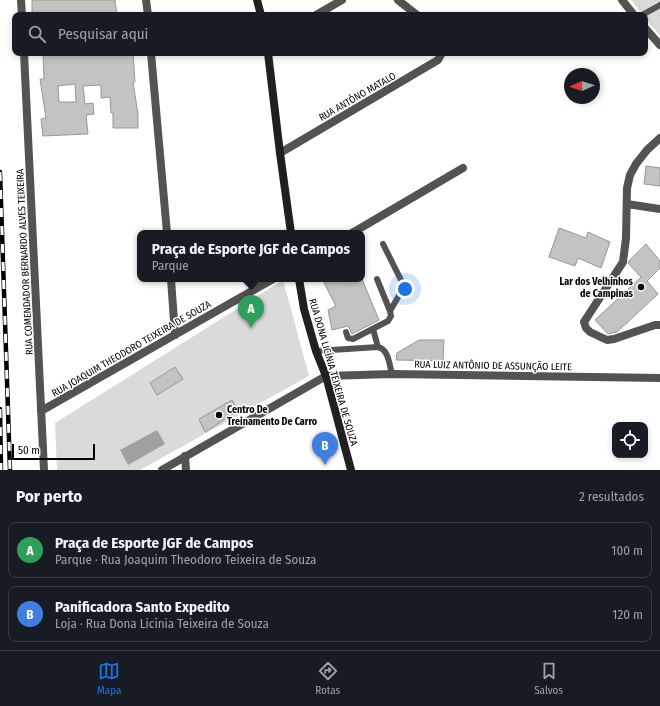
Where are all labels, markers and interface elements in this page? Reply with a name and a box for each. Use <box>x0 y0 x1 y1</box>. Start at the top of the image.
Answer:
search box <box>12 12 648 56</box>
icon: search <box>26 23 48 45</box>
text: Pesquisar aqui <box>58 25 148 43</box>
street label: RUA ANTÔNO MATALO <box>316 68 398 124</box>
north arrow <box>564 68 600 104</box>
street label: RUA COMENDADOR BERNARDO ALVES TEIXEIRA <box>14 168 36 355</box>
popup <box>137 230 365 282</box>
text: Praça de Esporte JGF de Campos <box>152 240 350 258</box>
text: Parque <box>152 258 189 273</box>
place label: Lar dos Velhinhos de Campinas <box>560 276 634 300</box>
your location <box>395 279 415 299</box>
marker: Lar dos Velhinhos de Campinas <box>636 282 646 292</box>
pin: A <box>238 295 264 328</box>
street label: RUA DONA LICÍNIA TEIXEIRA DE SOUZA <box>306 297 362 448</box>
street label: RUA JOAQUIM THEODORO TEIXEIRA DE SOUZA <box>50 298 214 399</box>
street label: RUA LUIZ ANTÔNIO DE ASSUNÇÃO LEITE <box>414 357 572 373</box>
place label: Centro De Treinamento De Carro <box>227 404 318 428</box>
marker: Centro De Treinamento De Carro <box>214 410 224 420</box>
map controls <box>612 422 648 458</box>
button: locate <box>612 422 648 458</box>
pin: B <box>312 432 338 465</box>
scale bar <box>12 442 95 461</box>
text: 50 m <box>18 444 40 457</box>
text: Por perto <box>16 486 82 507</box>
text: 2 resultados <box>579 489 644 504</box>
text: Praça de Esporte JGF de Campos <box>55 534 253 552</box>
text: A <box>26 543 34 558</box>
text: 100 m <box>611 543 643 558</box>
text: Parque · Rua Joaquim Theodoro Teixeira de Souza <box>55 552 316 567</box>
text: Panificadora Santo Expedito <box>55 598 230 616</box>
text: B <box>26 607 34 622</box>
text: 120 m <box>612 607 643 622</box>
text: Loja · Rua Dona Licínia Teixeira de Souza <box>55 616 269 631</box>
tab: Mapa <box>97 660 121 697</box>
tab: Rotas <box>315 660 340 697</box>
tab: Salvos <box>534 660 563 697</box>

